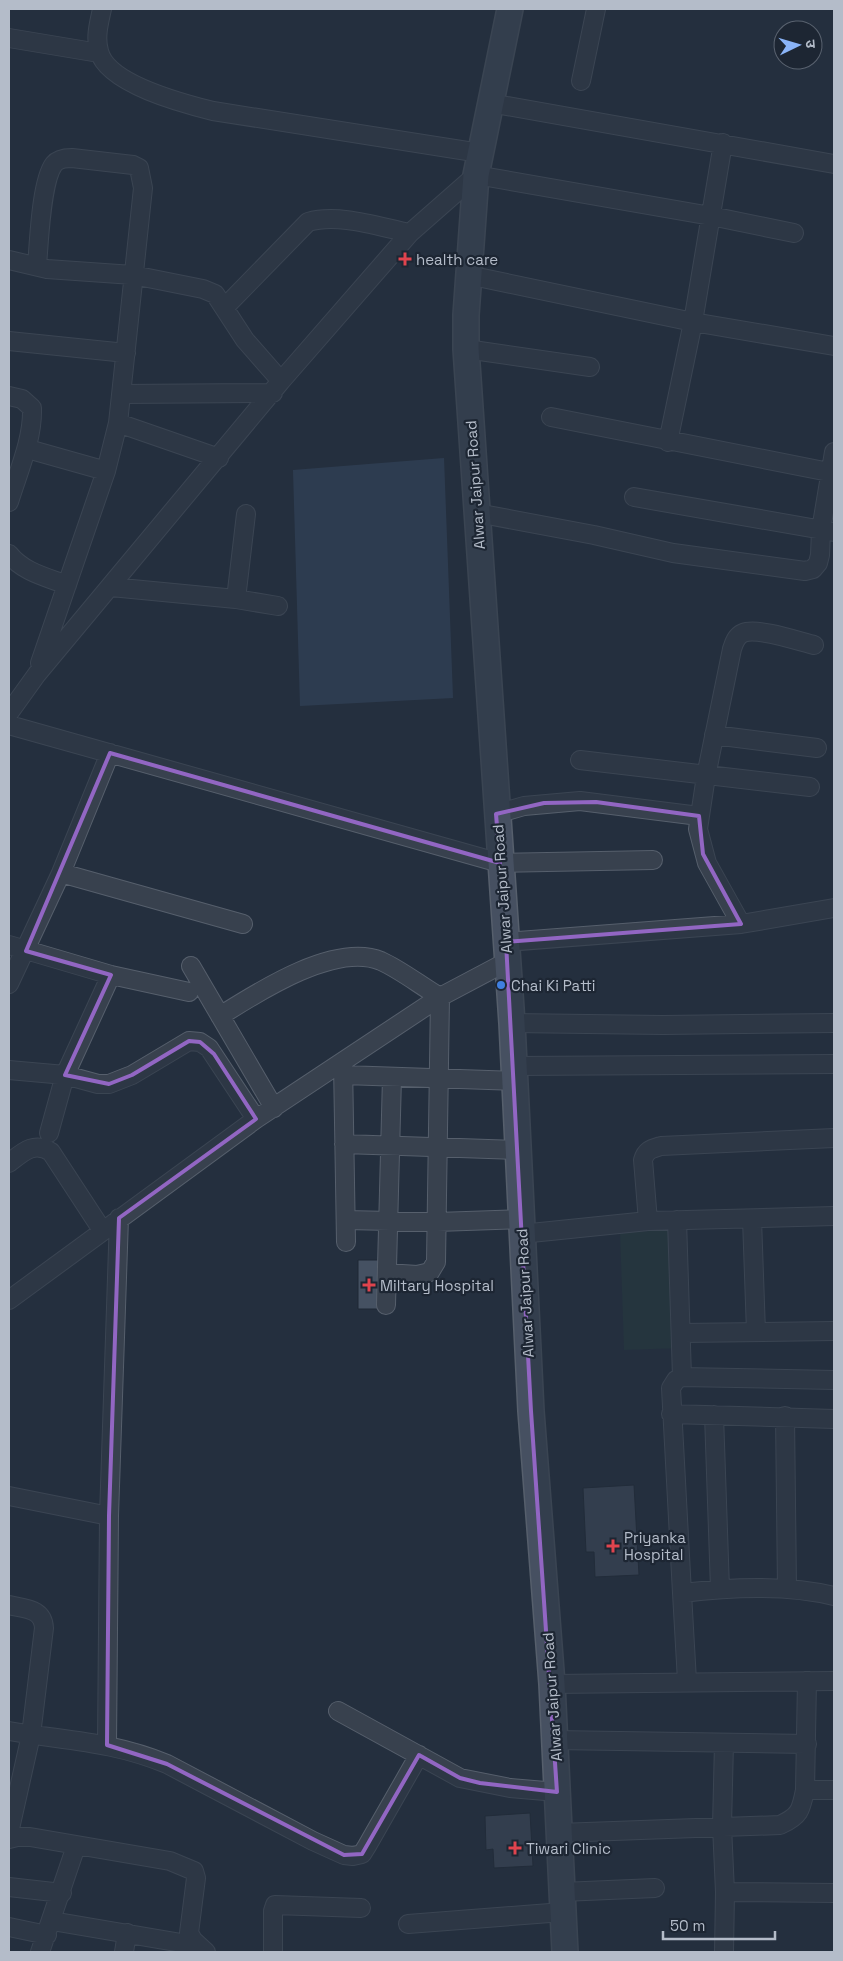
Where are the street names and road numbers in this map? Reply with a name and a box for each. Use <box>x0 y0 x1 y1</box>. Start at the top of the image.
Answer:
street label: Alwar Jaipur Road <box>461 420 489 550</box>
street label: Alwar Jaipur Road <box>488 824 516 954</box>
street label: Alwar Jaipur Road <box>512 1228 538 1358</box>
street label: Alwar Jaipur Road <box>538 1632 566 1762</box>

